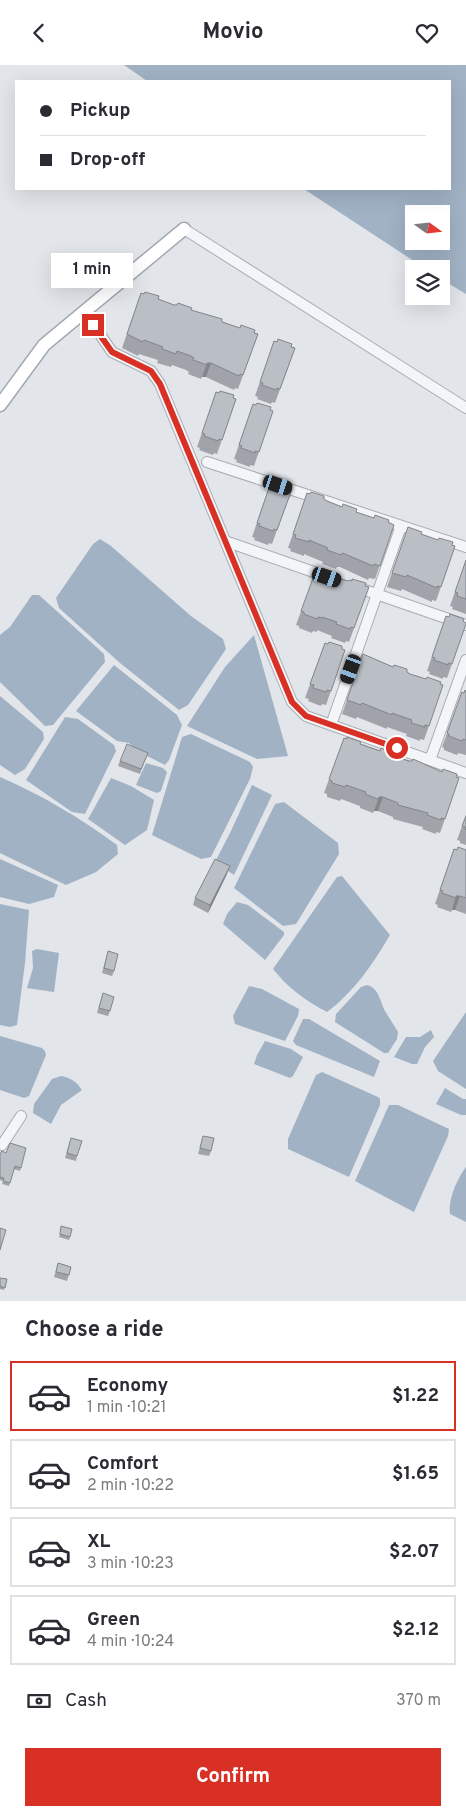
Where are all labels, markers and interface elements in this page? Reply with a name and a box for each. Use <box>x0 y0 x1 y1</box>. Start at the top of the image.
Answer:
icon: back <box>25 19 53 47</box>
text: Movio <box>203 19 263 46</box>
icon: heart <box>413 19 441 47</box>
text: Pickup <box>70 99 130 123</box>
text: Drop-off <box>70 148 145 172</box>
north arrow <box>405 205 450 250</box>
map controls <box>405 205 450 305</box>
callout: 1 min <box>52 253 134 287</box>
text: 1 min <box>73 260 111 280</box>
button: layers <box>405 260 450 305</box>
route end <box>82 314 104 336</box>
car <box>261 473 294 497</box>
car <box>310 565 343 589</box>
car <box>338 652 363 686</box>
route start <box>386 737 408 759</box>
text: Choose a ride <box>25 1317 163 1344</box>
icon: car <box>27 1374 72 1419</box>
text: Economy <box>87 1374 168 1398</box>
text: $1.22 <box>392 1384 439 1408</box>
text: 1 min · 10:21 <box>87 1398 166 1418</box>
icon: car <box>27 1452 72 1497</box>
text: Comfort <box>87 1452 159 1476</box>
text: $1.65 <box>392 1462 439 1486</box>
text: 2 min · 10:22 <box>87 1476 174 1496</box>
icon: car <box>27 1530 72 1575</box>
text: XL <box>87 1530 110 1554</box>
text: $2.07 <box>389 1540 439 1564</box>
text: 3 min · 10:23 <box>87 1554 174 1574</box>
icon: car <box>27 1608 72 1653</box>
text: Green <box>87 1608 140 1632</box>
text: $2.12 <box>392 1618 439 1642</box>
text: 4 min · 10:24 <box>87 1632 174 1652</box>
icon: cash <box>25 1687 53 1715</box>
text: Cash <box>65 1689 107 1713</box>
text: 370 m <box>396 1691 441 1711</box>
button: Confirm <box>25 1748 441 1806</box>

